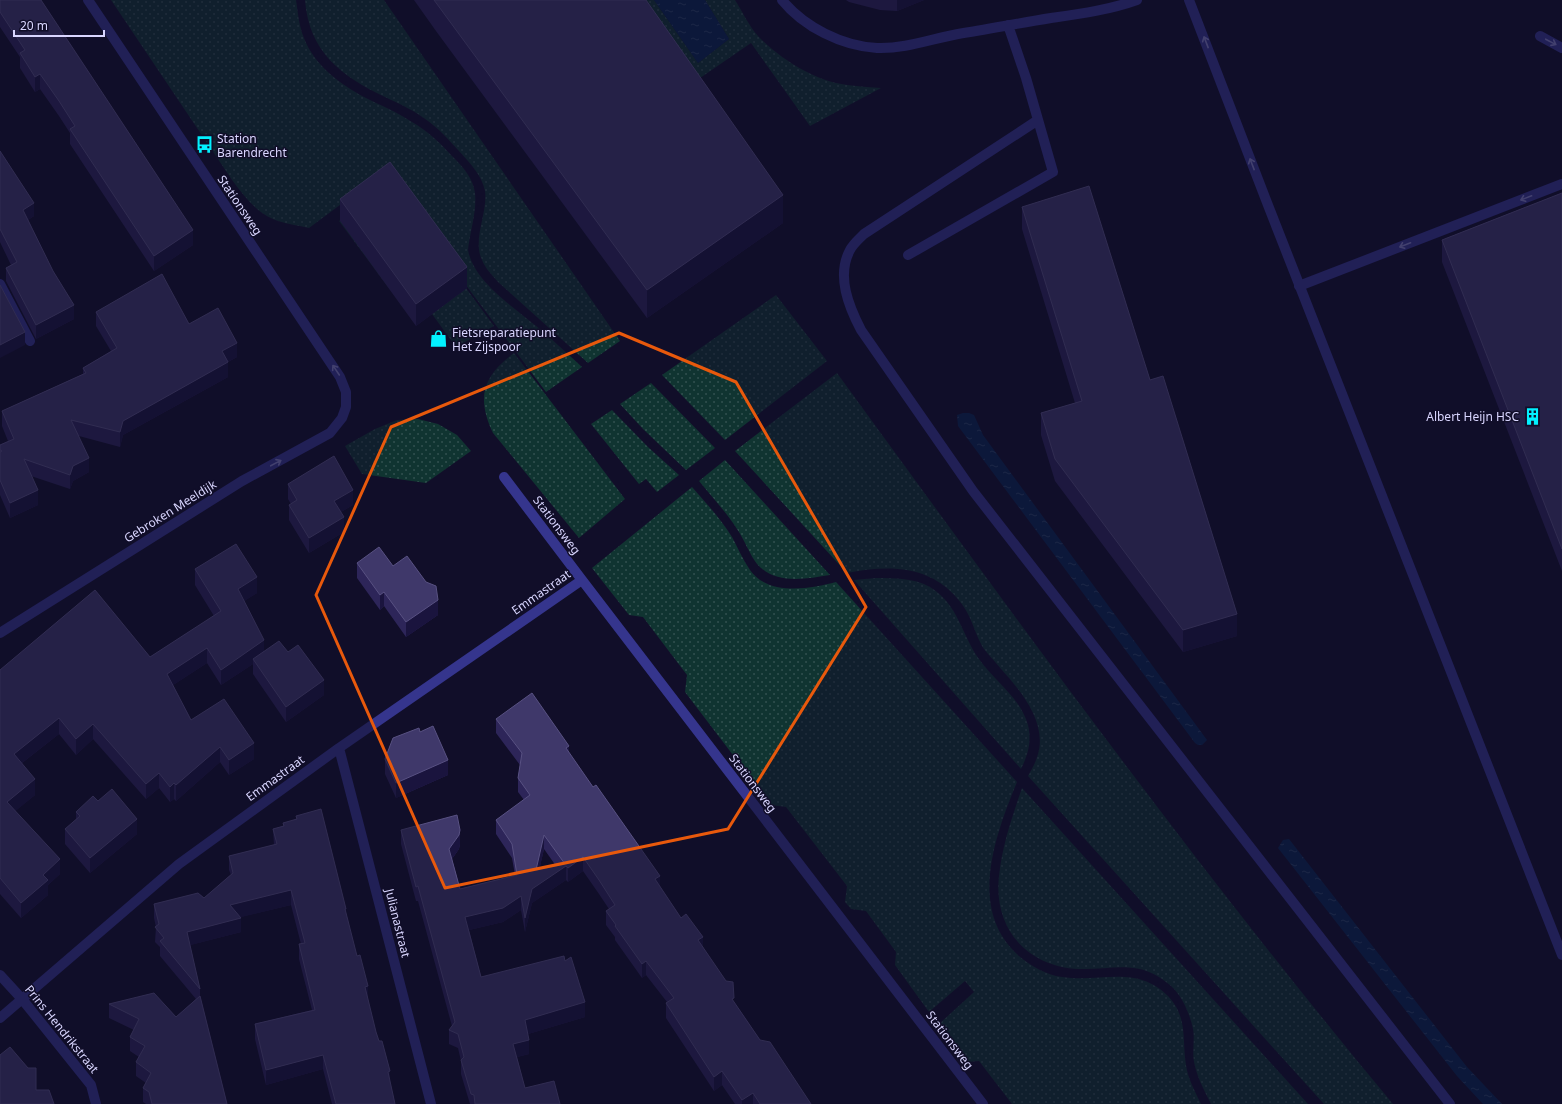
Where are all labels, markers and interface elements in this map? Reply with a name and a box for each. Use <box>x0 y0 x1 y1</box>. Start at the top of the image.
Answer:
scale bar <box>14 12 104 38</box>
text: 20 m <box>20 17 48 34</box>
one-way arrow <box>1201 37 1209 49</box>
one-way arrow <box>1545 39 1557 47</box>
place label: Station Barendrecht <box>217 130 287 161</box>
bus stop icon: Station Barendrecht <box>194 135 214 155</box>
one-way arrow <box>1247 159 1255 171</box>
street label: Stationsweg <box>214 172 266 238</box>
one-way arrow <box>1520 195 1532 202</box>
one-way arrow <box>1399 242 1411 250</box>
place label: Fietsreparatiepunt Het Zijspoor <box>452 324 557 355</box>
shop icon: Fietsreparatiepunt Het Zijspoor <box>429 329 449 349</box>
one-way arrow <box>332 365 340 376</box>
building icon: Albert Heijn HSC <box>1522 406 1542 426</box>
place label: Albert Heijn HSC <box>1426 408 1519 425</box>
one-way arrow <box>270 458 282 466</box>
street label: Gebroken Meeldijk <box>121 475 220 546</box>
street label: Stationsweg <box>529 492 585 558</box>
street label: Emmastraat <box>508 565 574 619</box>
street label: Stationsweg <box>725 750 781 816</box>
street label: Emmastraat <box>242 751 308 805</box>
street label: Julianastraat <box>381 886 415 960</box>
street label: Prins Hendrikstraat <box>21 981 103 1077</box>
street label: Stationsweg <box>922 1007 978 1073</box>

